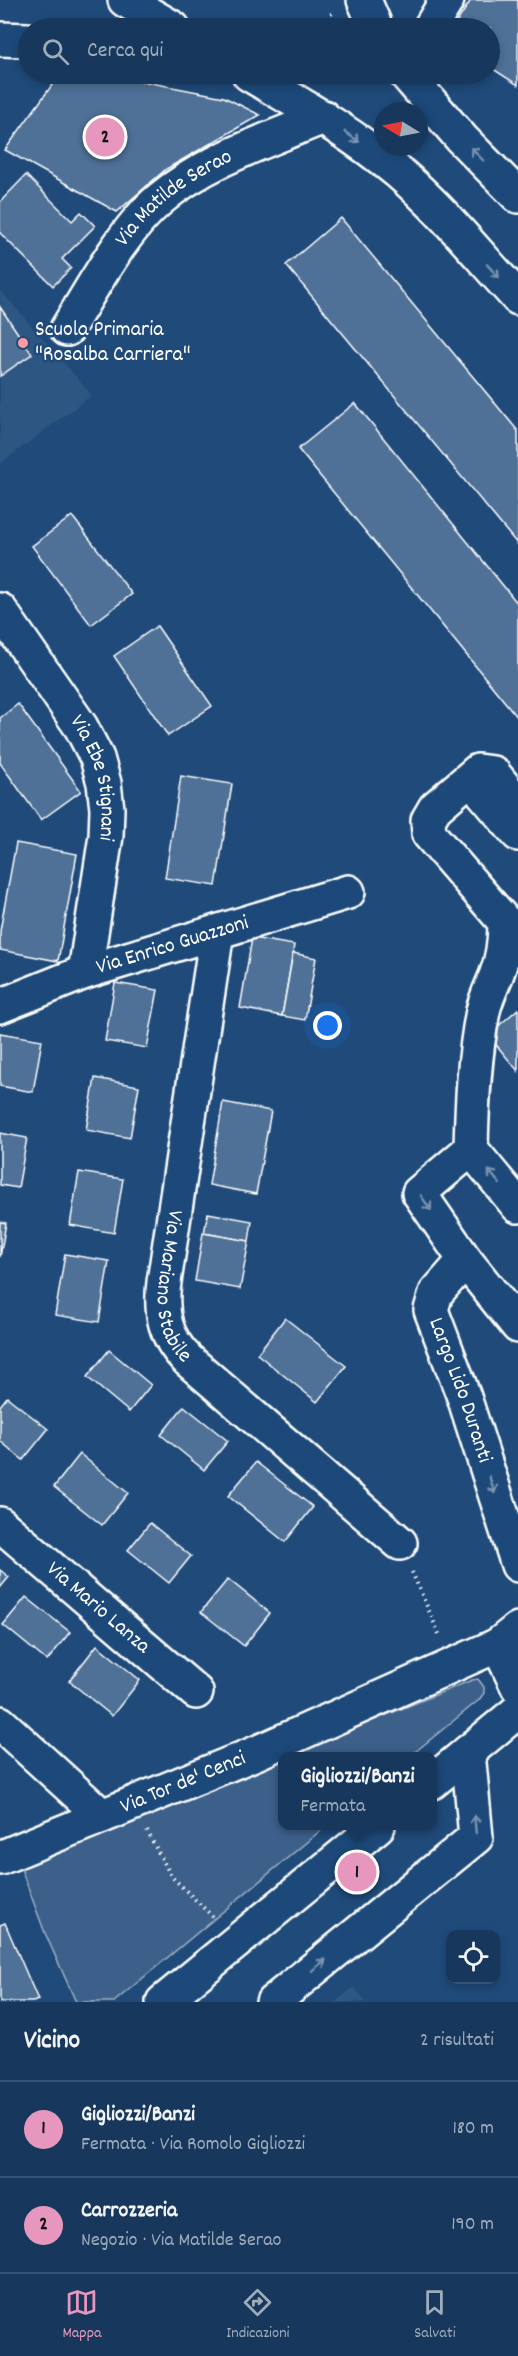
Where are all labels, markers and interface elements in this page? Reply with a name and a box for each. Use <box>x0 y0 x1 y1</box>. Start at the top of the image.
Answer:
search box <box>18 18 500 84</box>
icon: search <box>39 35 72 68</box>
text: Cerca qui <box>87 36 163 67</box>
north arrow <box>374 102 428 156</box>
pin: 2 <box>86 114 124 160</box>
one-way arrow <box>344 131 360 143</box>
street label: Via Matilde Serao <box>108 142 237 253</box>
one-way arrow <box>470 147 485 162</box>
one-way arrow <box>486 264 500 279</box>
place label: Scuola Primaria "Rosalba Carriera" <box>35 315 191 371</box>
marker: Scuola Primaria "Rosalba Carriera" <box>16 336 30 350</box>
street label: Via Ebe Stignani <box>62 709 123 843</box>
street label: Via Enrico Guazzoni <box>93 908 252 983</box>
your location <box>313 1011 342 1040</box>
one-way arrow <box>487 1170 501 1185</box>
one-way arrow <box>420 1194 432 1211</box>
street label: Via Mariano Stabile <box>147 1208 199 1370</box>
street label: Largo Lido Duranti <box>420 1313 500 1467</box>
one-way arrow <box>487 1475 498 1494</box>
street label: Via Mario Lanza <box>39 1554 157 1662</box>
street label: Via Tor de' Cenci <box>116 1743 251 1822</box>
popup <box>278 1752 437 1830</box>
text: Gigliozzi/Banzi <box>300 1762 415 1793</box>
text: Fermata <box>300 1793 365 1821</box>
one-way arrow <box>469 1815 480 1835</box>
pin: 1 <box>338 1850 376 1894</box>
map controls <box>446 1930 500 1984</box>
button: locate <box>446 1930 500 1984</box>
one-way arrow <box>311 1959 327 1972</box>
text: Vicino <box>24 2023 80 2060</box>
text: 2 risultati <box>420 2027 494 2055</box>
text: Gigliozzi/Banzi <box>81 2100 195 2131</box>
text: 1 <box>41 2115 46 2143</box>
text: 180 m <box>452 2115 494 2143</box>
text: Fermata · Via Romolo Gigliozzi <box>81 2131 305 2159</box>
text: Carrozzeria <box>81 2196 177 2227</box>
text: 2 <box>39 2211 48 2239</box>
text: 190 m <box>451 2211 494 2239</box>
text: Negozio · Via Matilde Serao <box>81 2227 281 2255</box>
tab: Mappa <box>62 2286 102 2345</box>
tab: Indicazioni <box>226 2286 289 2345</box>
tab: Salvati <box>414 2286 456 2345</box>

